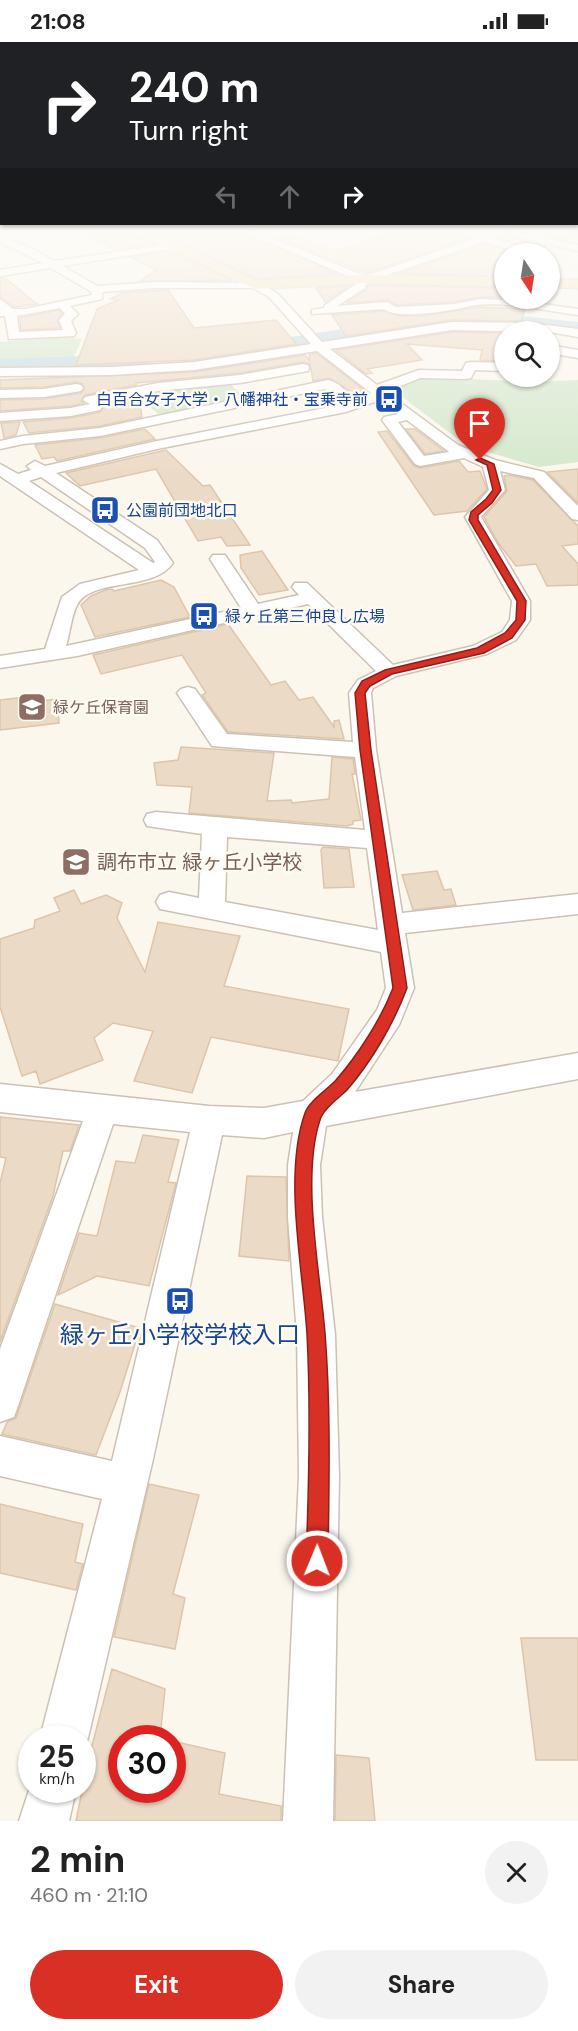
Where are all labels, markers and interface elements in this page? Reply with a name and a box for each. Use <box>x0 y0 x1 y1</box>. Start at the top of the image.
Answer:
text: 21:08 <box>30 7 86 36</box>
text: 240 m <box>129 60 259 115</box>
icon: right <box>30 66 108 144</box>
text: Turn right <box>129 113 249 148</box>
icon: left <box>210 180 243 213</box>
icon: ahead <box>273 180 306 213</box>
icon: right <box>336 180 369 213</box>
north arrow <box>494 243 560 309</box>
map controls <box>494 243 560 387</box>
button: search <box>494 321 560 387</box>
bus stop icon: 白百合女子大学・八幡神社・宝乗寺前 <box>373 383 405 415</box>
place label: 白百合女子大学・八幡神社・宝乗寺前 <box>96 389 368 410</box>
pin <box>454 398 505 460</box>
icon: arrive <box>463 407 496 440</box>
bus stop icon: 公園前団地北口 <box>89 494 121 526</box>
place label: 公園前団地北口 <box>126 500 238 521</box>
bus stop icon: 緑ヶ丘第三仲良し広場 <box>188 600 220 632</box>
place label: 緑ヶ丘第三仲良し広場 <box>225 606 385 627</box>
school or university icon: 緑ケ丘保育園 <box>16 691 48 723</box>
place label: 緑ケ丘保育園 <box>53 697 149 718</box>
school or university icon: 調布市立 緑ヶ丘小学校 <box>60 846 92 878</box>
place label: 調布市立 緑ヶ丘小学校 <box>97 849 302 875</box>
bus stop icon: 緑ヶ丘小学校学校入口 <box>164 1285 196 1317</box>
place label: 緑ヶ丘小学校学校入口 <box>60 1319 300 1350</box>
position arrow <box>285 1529 349 1593</box>
speed limit sign: 30 <box>108 1725 186 1803</box>
text: 25 <box>39 1737 75 1776</box>
text: km/h <box>39 1769 75 1789</box>
text: 2 min <box>30 1836 125 1883</box>
button: close <box>485 1841 548 1904</box>
text: 460 m · 21:10 <box>30 1882 148 1908</box>
button: Exit <box>30 1950 283 2019</box>
button: Share <box>295 1950 548 2019</box>

